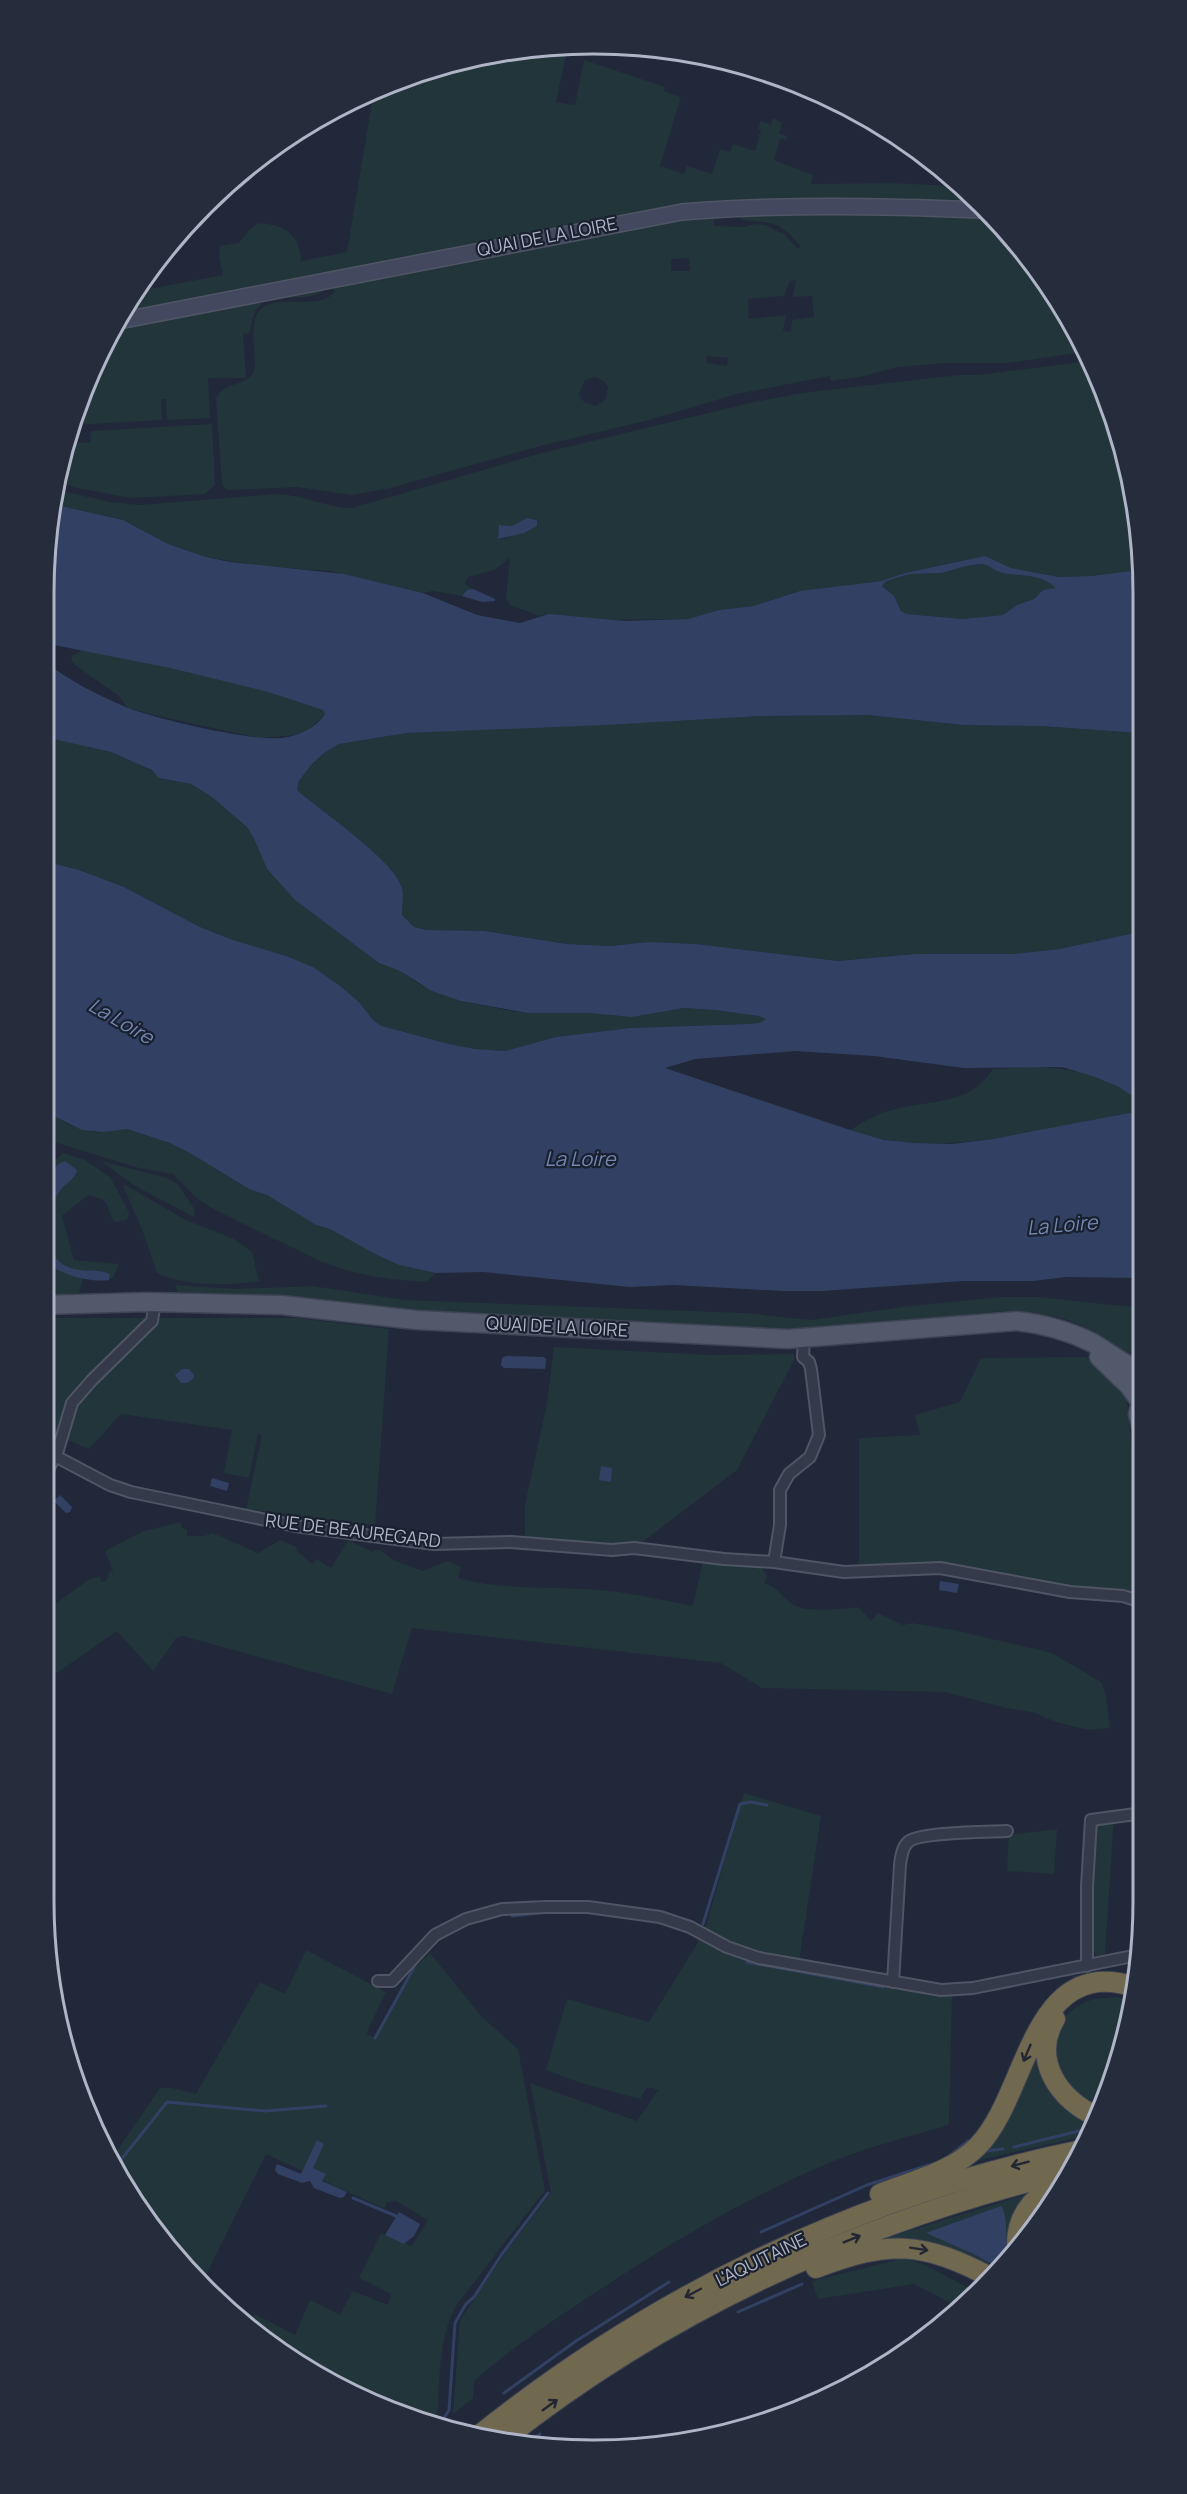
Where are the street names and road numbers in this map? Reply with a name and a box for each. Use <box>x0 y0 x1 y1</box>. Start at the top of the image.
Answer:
street label: QUAI DE LA LOIRE <box>475 211 619 261</box>
street label: QUAI DE LA LOIRE <box>485 1310 629 1342</box>
street label: RUE DE BEAUREGARD <box>264 1507 442 1553</box>
street label: L'AQUITAINE <box>711 2227 810 2291</box>

